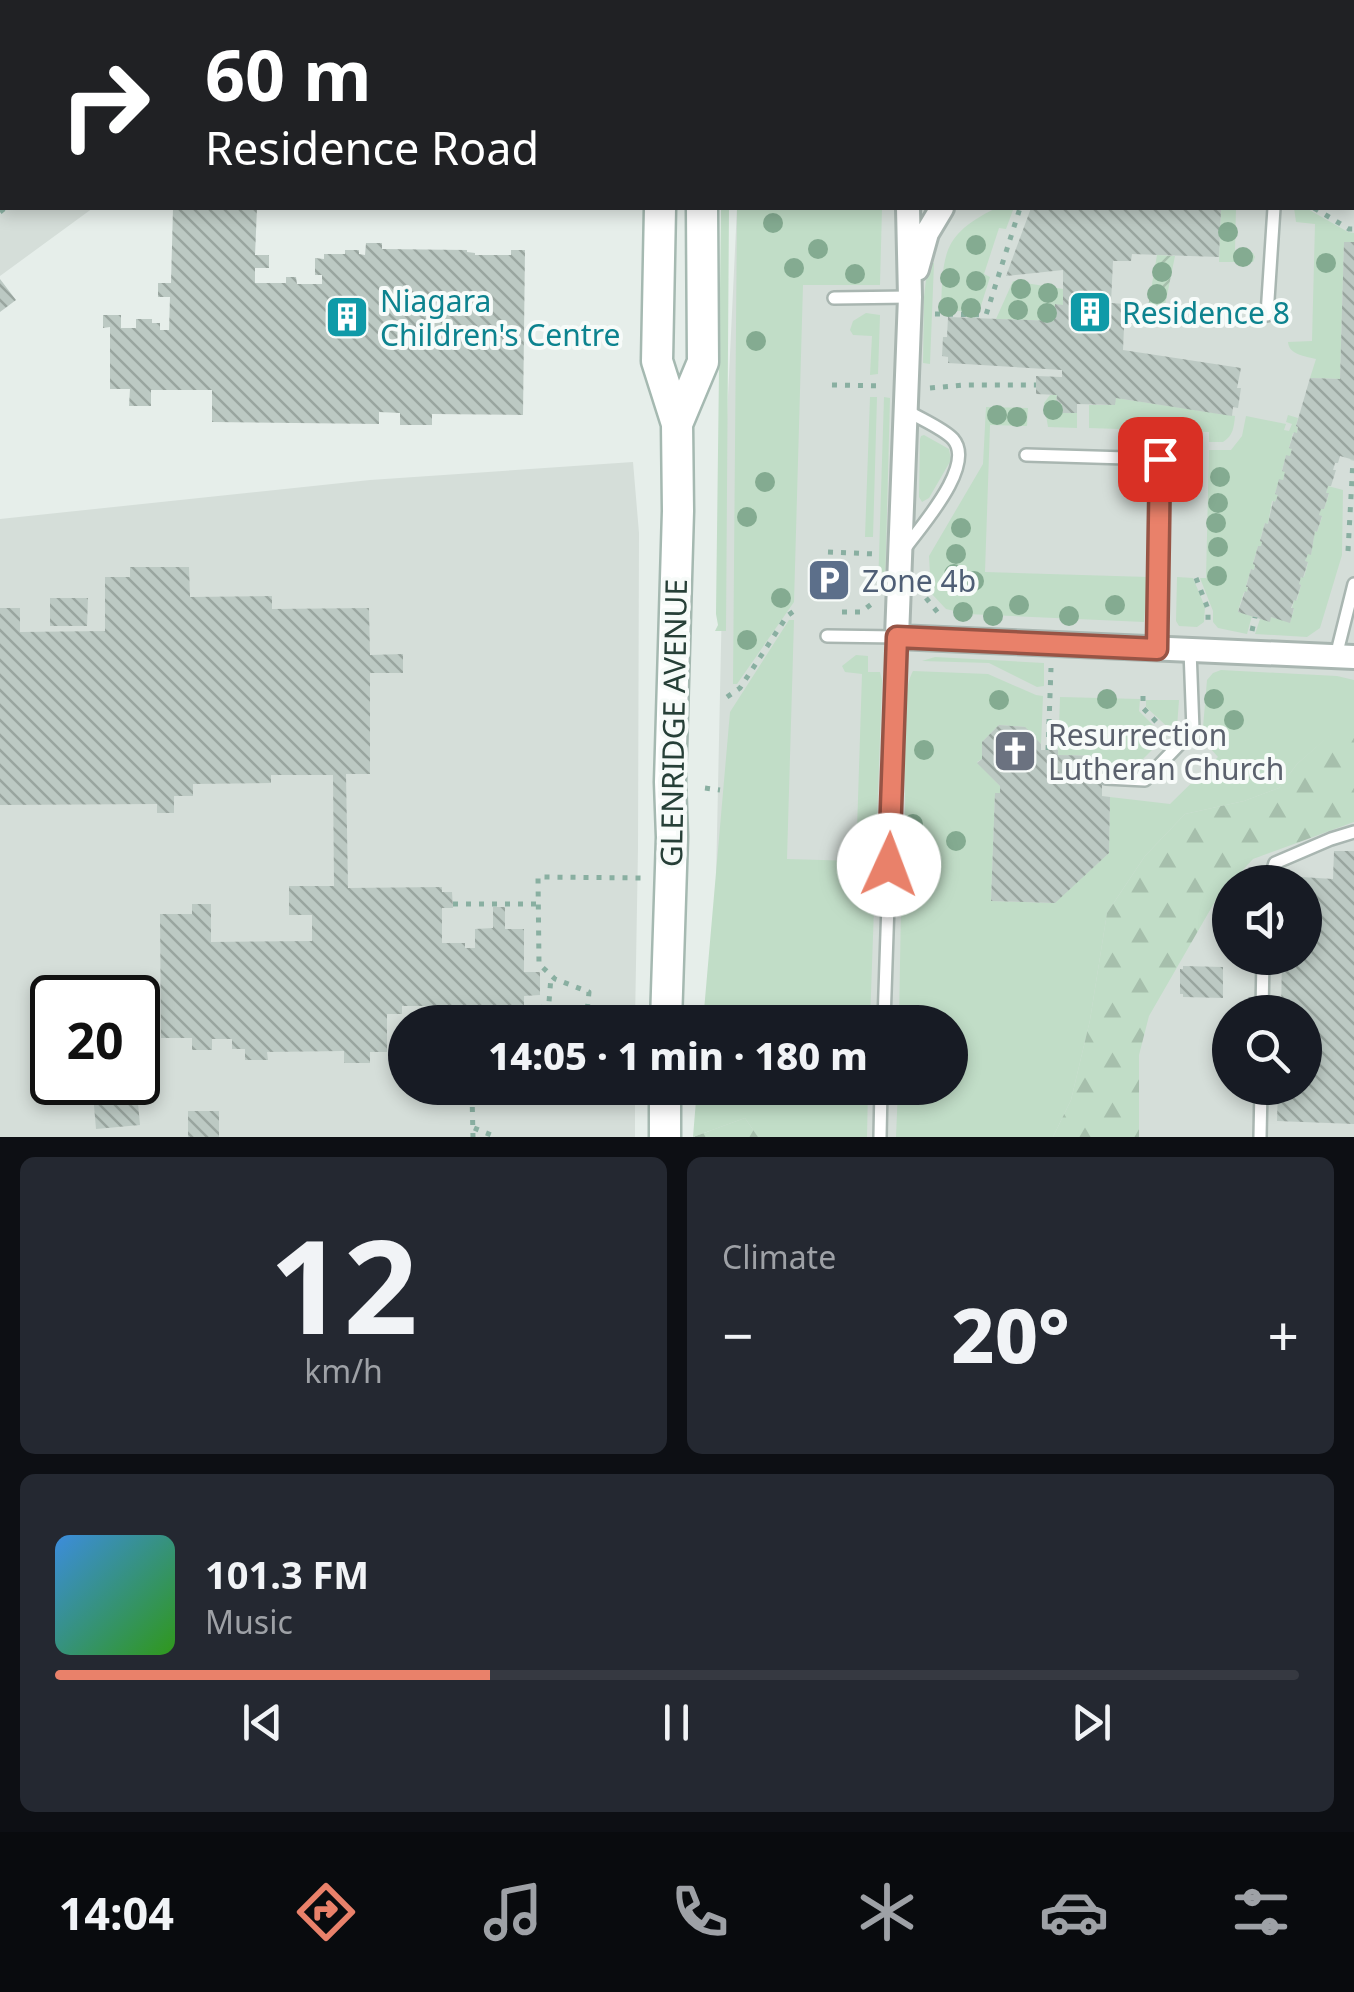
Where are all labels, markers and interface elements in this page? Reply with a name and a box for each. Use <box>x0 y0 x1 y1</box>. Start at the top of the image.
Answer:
text: 60 m <box>205 26 372 122</box>
icon: right <box>40 40 170 170</box>
text: Residence Road <box>205 117 539 178</box>
place label: Niagara Children's Centre <box>380 280 620 355</box>
building icon: Residence 8 <box>1067 289 1113 335</box>
place label: Residence 8 <box>1122 292 1290 333</box>
building icon: Niagara Children's Centre <box>324 294 370 340</box>
pin <box>1118 417 1203 502</box>
icon: arrive <box>1133 432 1188 487</box>
parking icon: Zone 4b <box>806 557 852 603</box>
place label: Zone 4b <box>862 560 976 601</box>
street label: GLENRIDGE AVENUE <box>650 579 696 867</box>
place label: Resurrection Lutheran Church <box>1048 714 1284 789</box>
church icon: Resurrection Lutheran Church <box>992 728 1038 774</box>
position arrow <box>837 813 941 917</box>
map controls <box>1212 865 1322 1105</box>
button: sound <box>1212 865 1322 975</box>
speed limit sign: 20 <box>30 975 160 1105</box>
button: search <box>1212 995 1322 1105</box>
text: 14:05 · 1 min · 180 m <box>488 1029 868 1081</box>
text: 12 <box>269 1195 418 1372</box>
text: Climate <box>722 1235 836 1278</box>
text: 20° <box>951 1283 1070 1385</box>
text: − <box>722 1297 753 1372</box>
text: + <box>1268 1297 1299 1372</box>
text: km/h <box>304 1349 383 1392</box>
text: 101.3 FM <box>205 1548 369 1600</box>
text: Music <box>205 1600 293 1643</box>
icon: previous <box>235 1695 290 1750</box>
icon: pause <box>649 1695 704 1750</box>
icon: next <box>1064 1695 1119 1750</box>
icon: directions <box>291 1877 361 1947</box>
icon: music <box>478 1877 548 1947</box>
icon: phone <box>665 1877 735 1947</box>
icon: climate <box>852 1877 922 1947</box>
icon: car <box>1039 1877 1109 1947</box>
icon: filters <box>1226 1877 1296 1947</box>
text: 14:04 <box>58 1882 174 1943</box>

